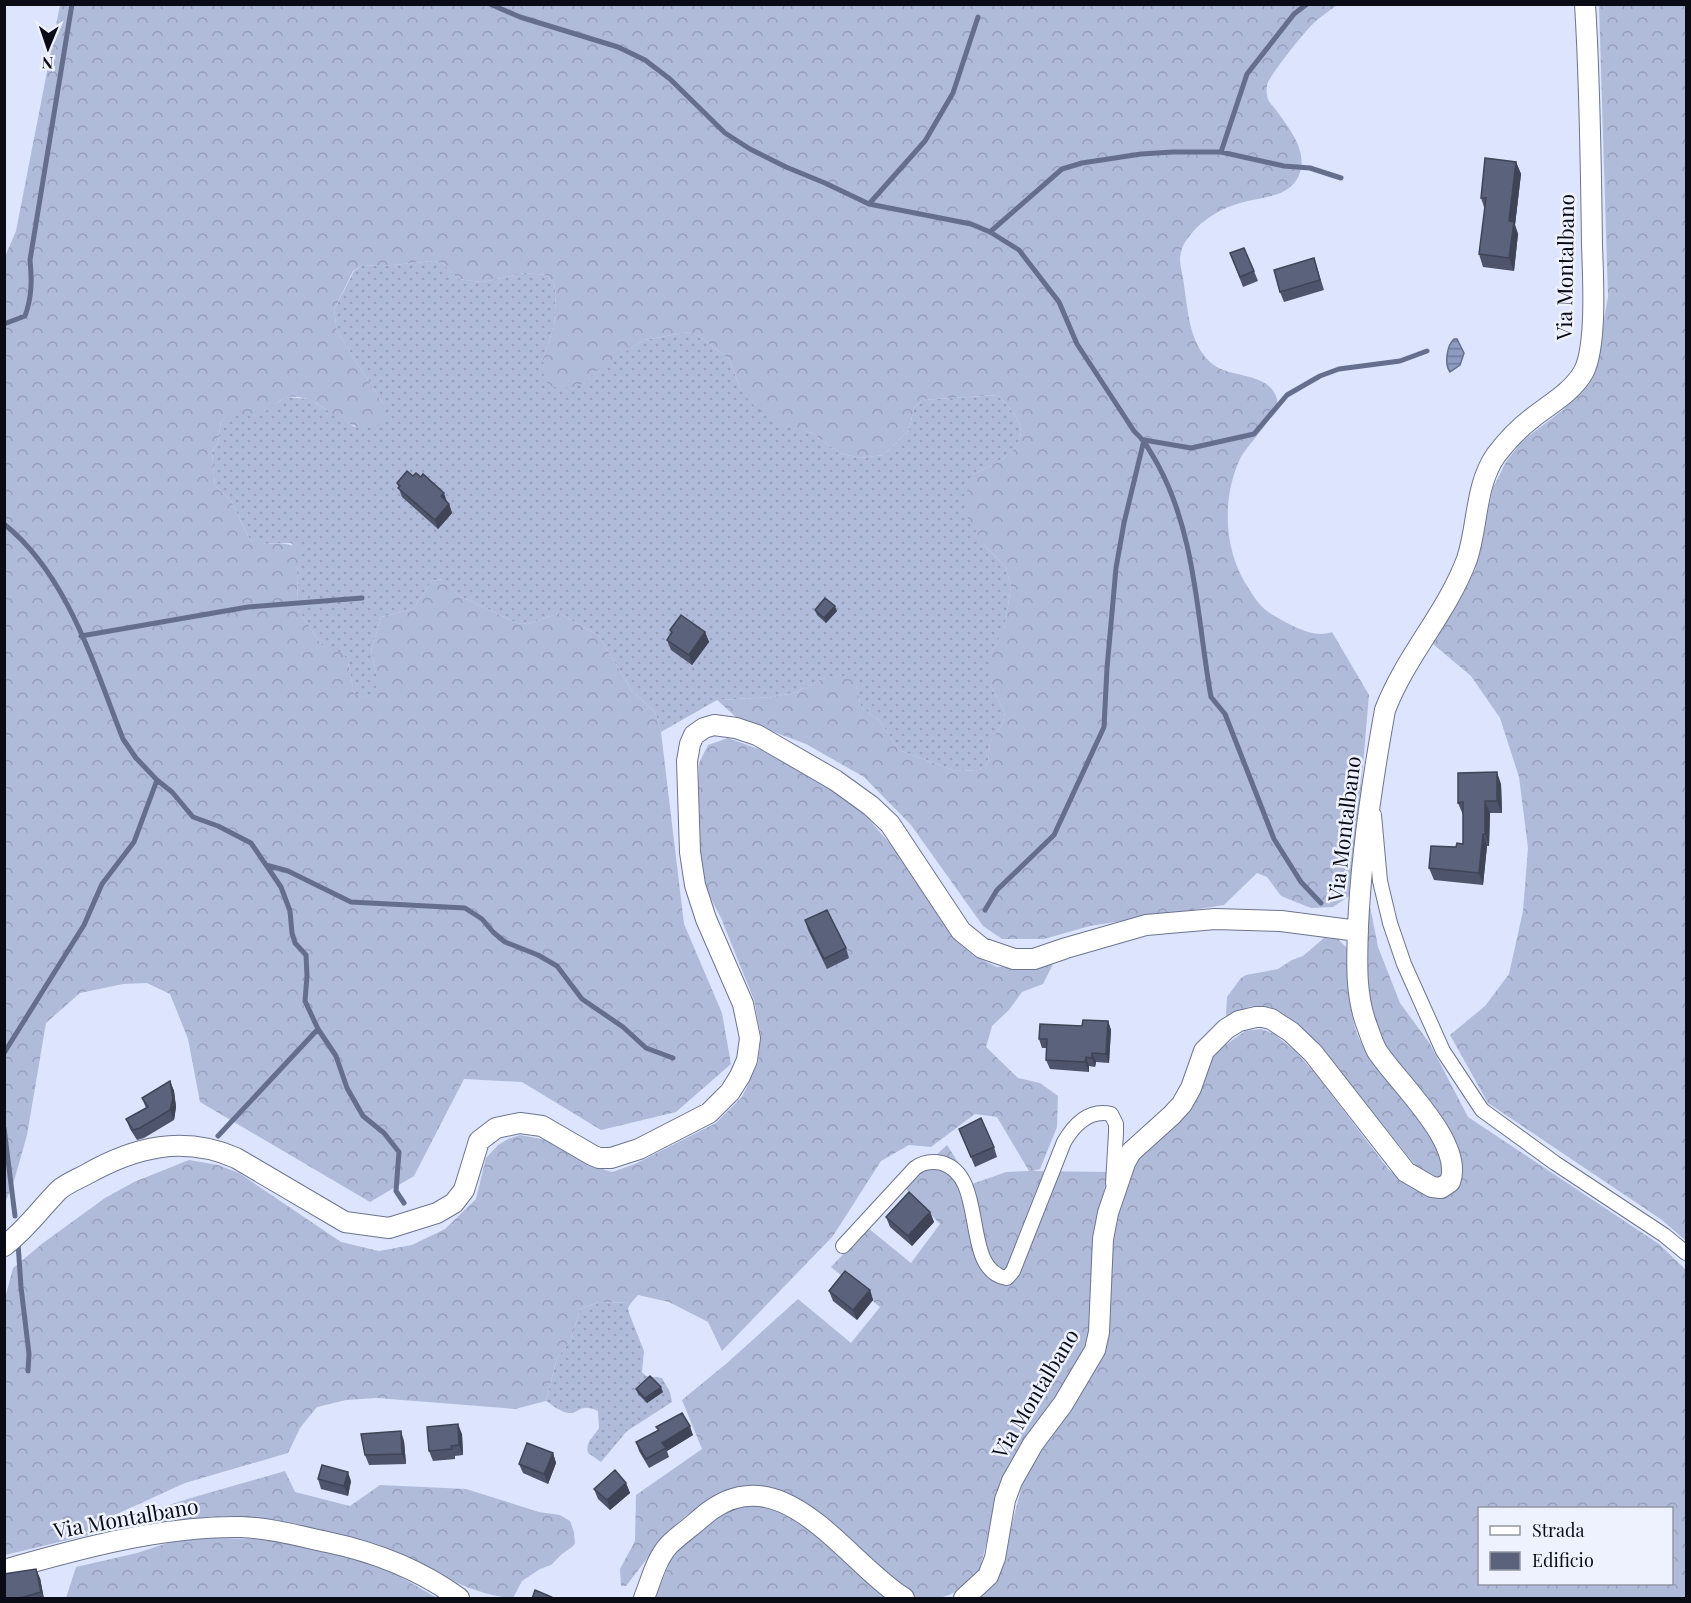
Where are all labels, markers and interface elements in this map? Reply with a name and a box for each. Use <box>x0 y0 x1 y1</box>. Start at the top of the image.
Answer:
north arrow <box>18 18 78 78</box>
text: N <box>41 53 54 74</box>
street label: Via Montalbano <box>1549 194 1579 341</box>
street label: Via Montalbano <box>1320 754 1366 904</box>
street label: Via Montalbano <box>984 1323 1084 1464</box>
street label: Via Montalbano <box>50 1491 200 1544</box>
legend <box>1478 1507 1673 1585</box>
text: Strada <box>1532 1518 1585 1542</box>
text: Edificio <box>1532 1548 1594 1572</box>

